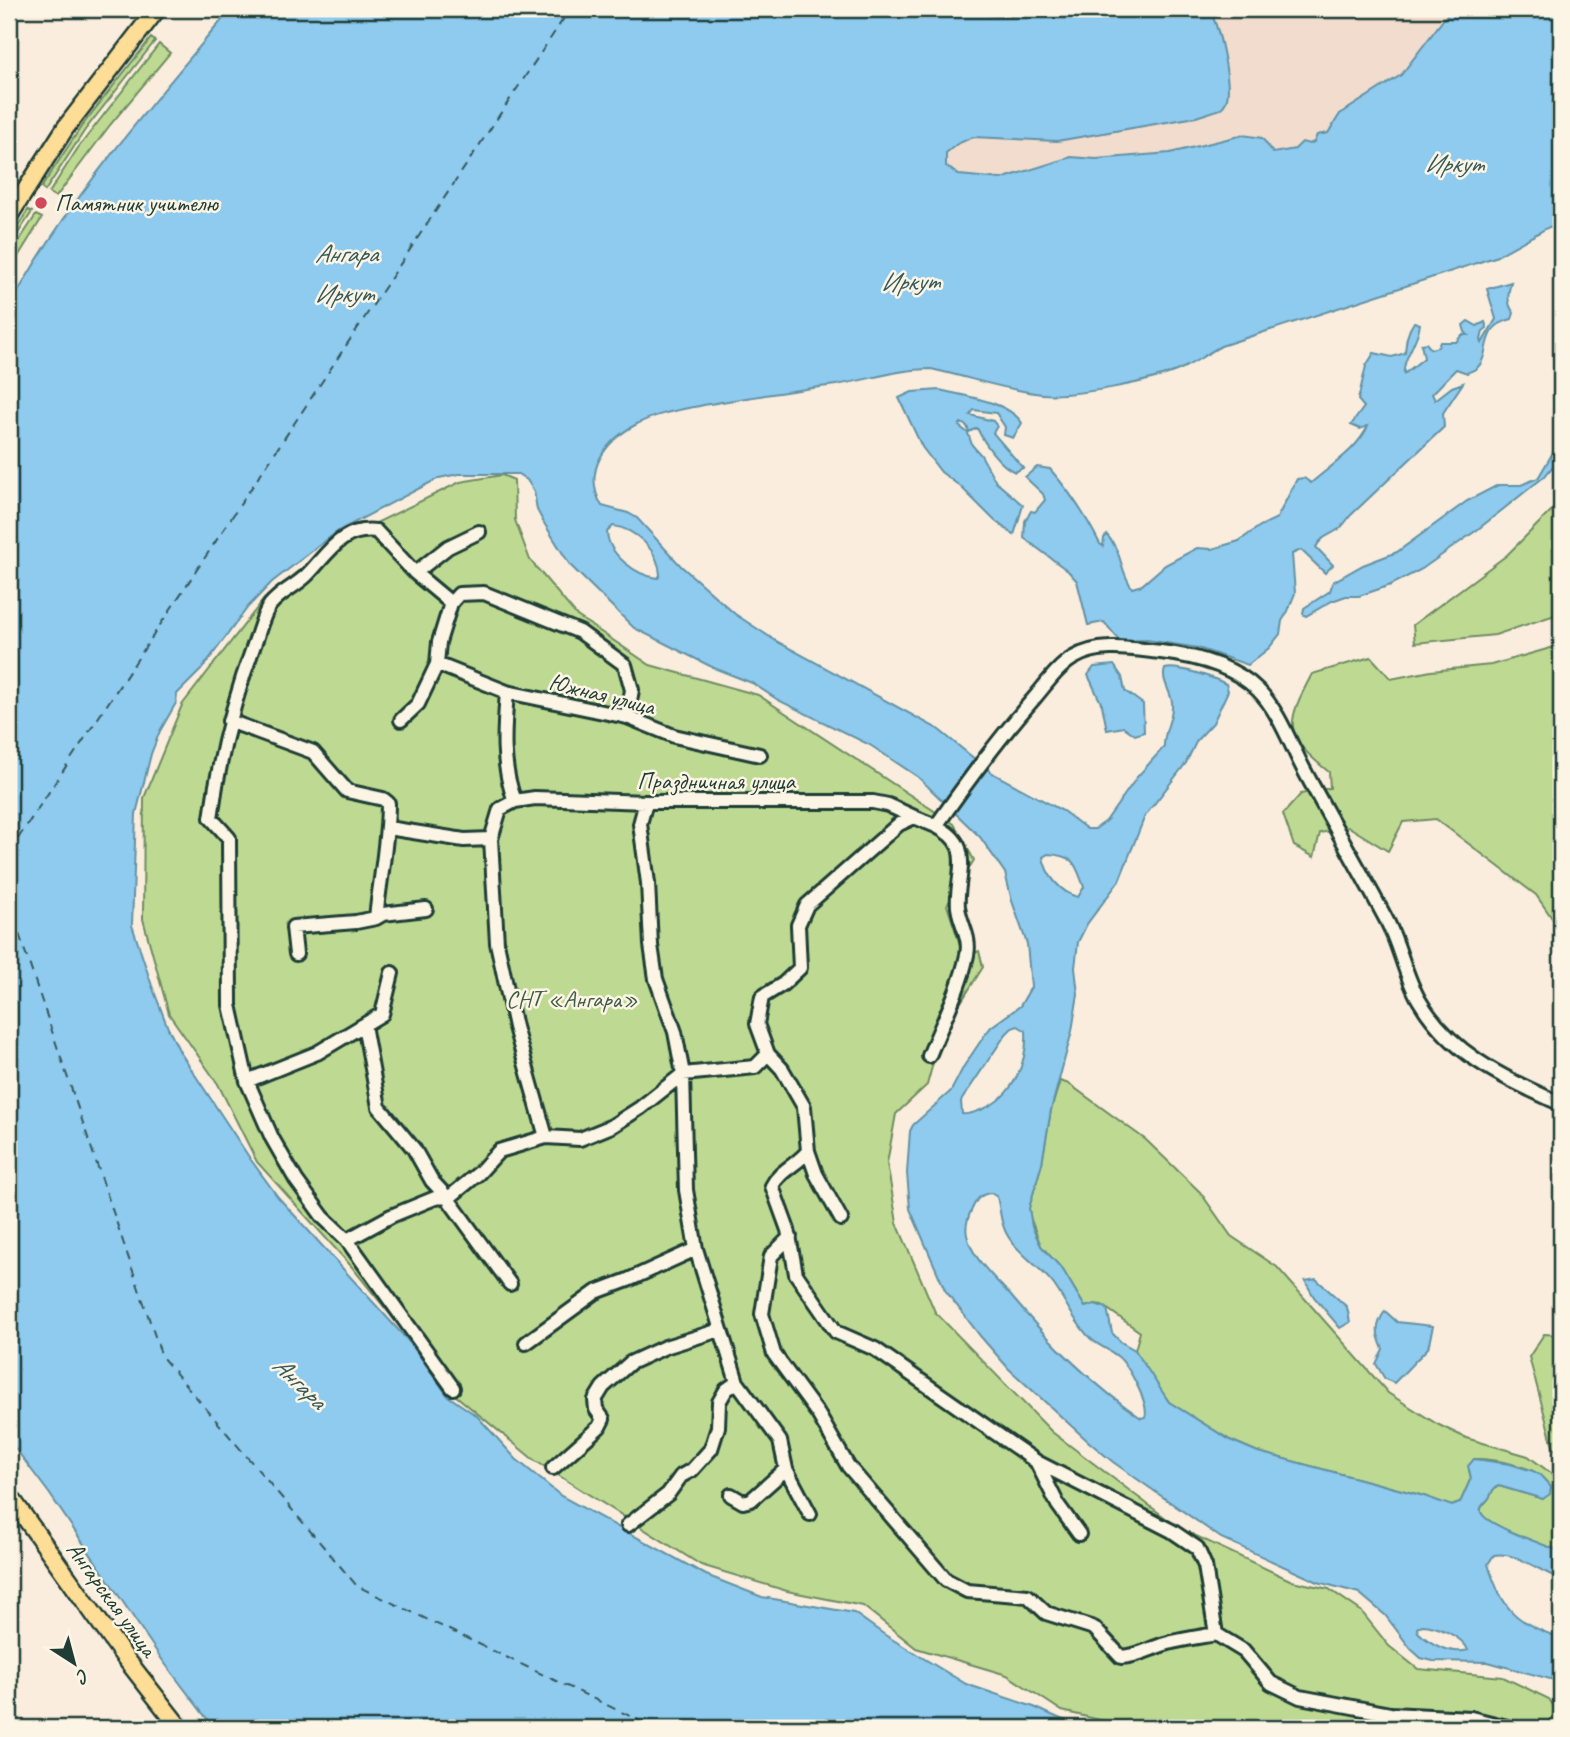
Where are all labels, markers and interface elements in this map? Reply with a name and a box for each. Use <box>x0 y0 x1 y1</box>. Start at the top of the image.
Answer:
water label: Иркут <box>1424 147 1486 180</box>
place label: Памятник учителю <box>55 188 219 218</box>
marker: Памятник учителю <box>33 195 49 211</box>
water label: Ангара <box>315 237 380 270</box>
water label: Иркут <box>880 264 943 299</box>
water label: Иркут <box>314 276 376 311</box>
street label: Южная улица <box>546 666 659 722</box>
street label: Праздничная улица <box>637 766 796 796</box>
park label: СНТ «Ангара» <box>506 984 638 1014</box>
water label: Ангара <box>266 1349 335 1418</box>
street label: Ангарская улица <box>60 1535 165 1664</box>
north arrow <box>38 1628 108 1698</box>
text: С <box>70 1663 94 1690</box>

